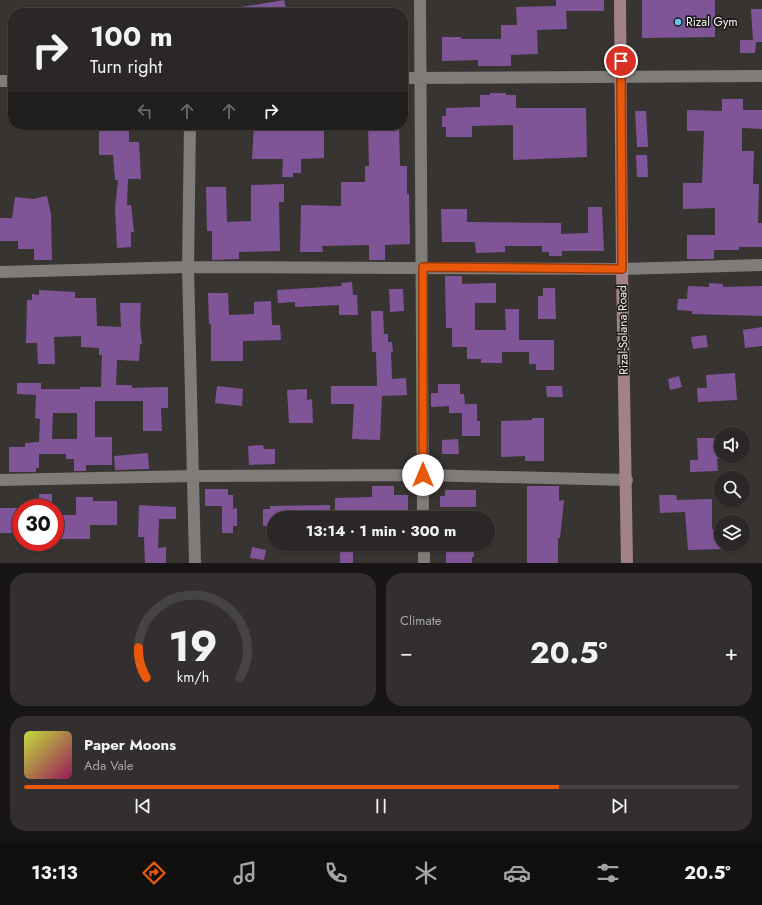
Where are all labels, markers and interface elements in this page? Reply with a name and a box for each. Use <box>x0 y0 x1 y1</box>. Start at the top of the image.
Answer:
place label: Rizal Gym <box>686 13 738 31</box>
text: 100 m <box>90 16 173 57</box>
marker: Rizal Gym <box>673 17 683 27</box>
icon: right <box>24 24 76 76</box>
pin <box>604 44 638 78</box>
icon: arrive <box>610 50 632 72</box>
text: Turn right <box>90 54 162 80</box>
icon: left <box>134 100 156 122</box>
icon: ahead <box>176 100 198 122</box>
icon: ahead <box>218 100 240 122</box>
icon: right <box>260 100 282 122</box>
street label: Rizal-Solana Road <box>613 285 633 375</box>
map controls <box>714 427 750 551</box>
button: sound <box>714 427 750 463</box>
position arrow <box>402 454 444 496</box>
button: search <box>714 471 750 507</box>
speed limit sign: 30 <box>12 499 64 551</box>
button: layers <box>714 515 750 551</box>
text: 13:14 · 1 min · 300 m <box>306 520 456 542</box>
text: Climate <box>400 611 441 630</box>
text: 19 <box>169 615 217 676</box>
text: 20.5° <box>530 631 607 674</box>
text: − <box>400 636 413 668</box>
text: + <box>724 636 738 668</box>
text: km/h <box>177 666 209 686</box>
text: Paper Moons <box>84 734 176 756</box>
text: Ada Vale <box>84 756 133 775</box>
icon: previous <box>132 795 154 817</box>
icon: pause <box>370 795 392 817</box>
icon: next <box>608 795 630 817</box>
icon: directions <box>140 859 168 887</box>
icon: music <box>231 859 259 887</box>
icon: phone <box>322 859 350 887</box>
icon: climate <box>412 859 440 887</box>
icon: car <box>503 859 531 887</box>
icon: filters <box>594 859 622 887</box>
text: 13:13 <box>31 860 78 886</box>
text: 20.5° <box>684 860 731 886</box>

